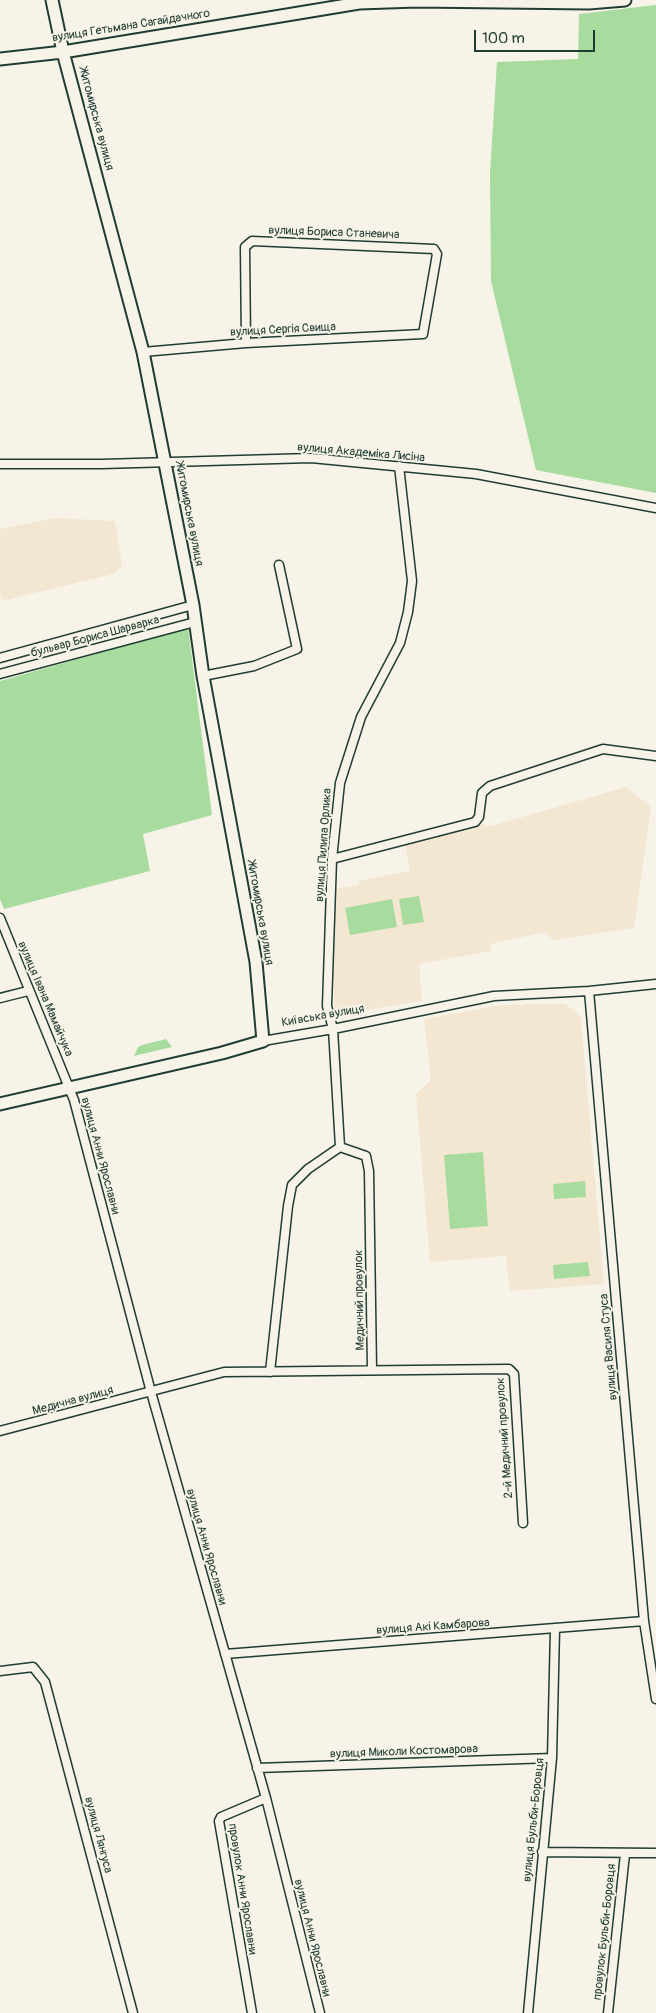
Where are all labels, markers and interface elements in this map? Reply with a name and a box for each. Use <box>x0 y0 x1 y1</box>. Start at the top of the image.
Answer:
street label: вулиця Гетьмана Сагайдачного <box>51 6 211 46</box>
scale bar <box>476 20 597 52</box>
text: 100 m <box>482 29 525 48</box>
street label: Житомирська вулиця <box>75 66 117 172</box>
street label: вулиця Бориса Станевича <box>268 224 400 242</box>
street label: вулиця Сергія Свища <box>230 320 336 340</box>
street label: вулиця Академіка Лисіна <box>297 440 425 466</box>
street label: Житомирська вулиця <box>172 461 206 567</box>
street label: бульвар Бориса Шарварка <box>29 613 161 661</box>
street label: вулиця Пилипа Орлика <box>313 788 335 902</box>
street label: Житомирська вулиця <box>244 860 276 966</box>
street label: вулиця Івана Мамайчука <box>14 939 76 1059</box>
street label: Київська вулиця <box>280 1002 366 1030</box>
street label: вулиця Анни Ярославни <box>77 1096 123 1216</box>
street label: Медичний провулок <box>352 1249 368 1351</box>
street label: вулиця Василя Стуса <box>597 1293 621 1401</box>
street label: 2-й Медичний провулок <box>494 1377 516 1499</box>
street label: Медична вулиця <box>31 1383 115 1419</box>
street label: вулиця Анни Ярославни <box>182 1487 230 1607</box>
street label: вулиця Акі Камбарова <box>376 1616 490 1638</box>
street label: вулиця Миколи Костомарова <box>330 1742 478 1762</box>
street label: вулиця Бульби-Боровця <box>520 1757 548 1883</box>
street label: вулиця Лянгуса <box>81 1795 115 1875</box>
street label: провулок Анни Ярославни <box>225 1822 259 1956</box>
street label: провулок Бульби-Боровця <box>591 1863 619 2001</box>
street label: вулиця Анни Ярославни <box>290 1878 334 1998</box>

